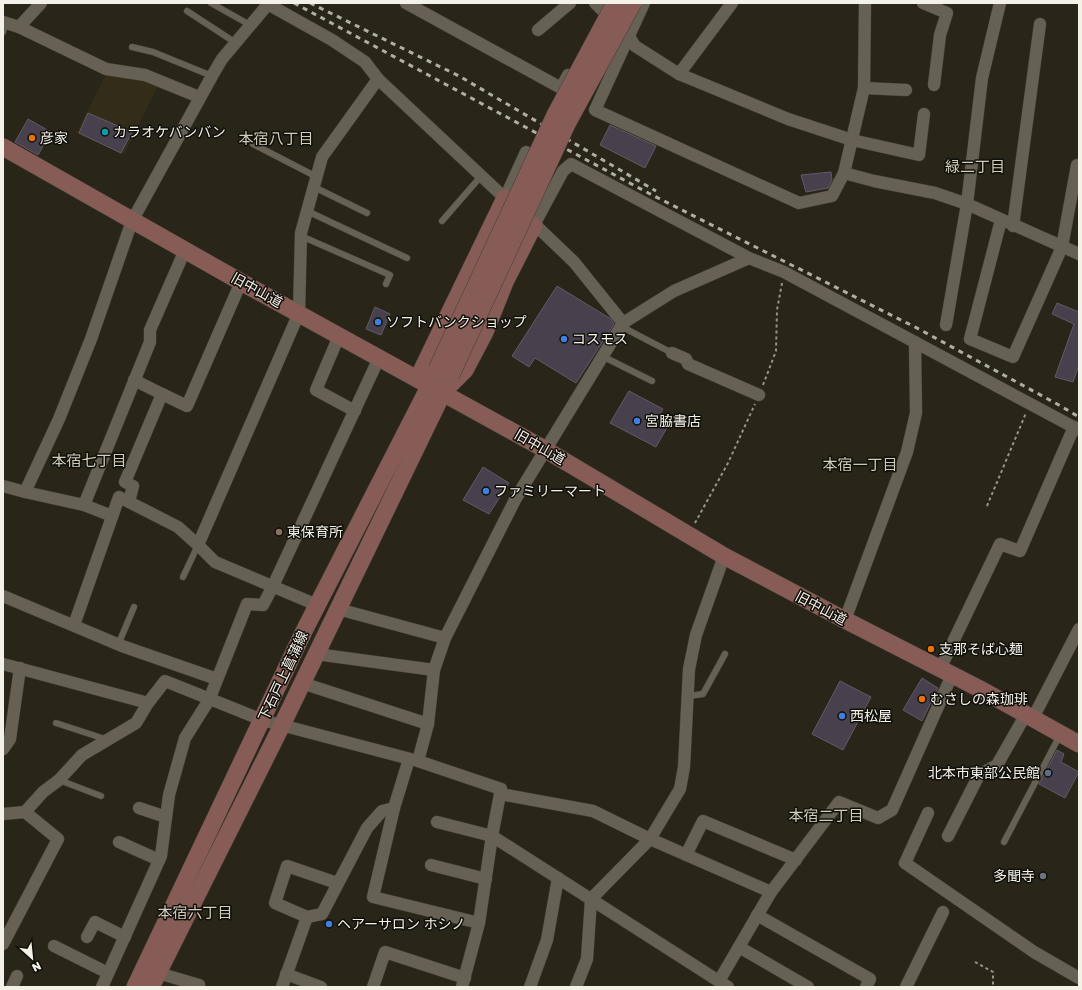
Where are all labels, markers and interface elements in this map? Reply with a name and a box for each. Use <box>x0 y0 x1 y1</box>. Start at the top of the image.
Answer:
place label: カラオケバンバン <box>113 123 226 140</box>
marker: カラオケバンバン <box>100 127 110 137</box>
place label: 彦家 <box>40 129 68 146</box>
district label: 本宿八丁目 <box>238 129 314 147</box>
marker: 彦家 <box>27 133 37 143</box>
district label: 緑二丁目 <box>945 157 1005 175</box>
street label: 旧中山道 <box>229 269 286 311</box>
place label: ソフトバンクショップ <box>386 313 527 330</box>
marker: ソフトバンクショップ <box>373 317 383 327</box>
place label: コスモス <box>572 330 628 347</box>
marker: コスモス <box>559 334 569 344</box>
place label: 宮脇書店 <box>645 412 701 429</box>
marker: 宮脇書店 <box>632 416 642 426</box>
street label: 旧中山道 <box>512 425 569 468</box>
district label: 本宿七丁目 <box>51 451 127 469</box>
district label: 本宿一丁目 <box>822 455 898 473</box>
place label: ファミリーマート <box>494 482 606 499</box>
marker: ファミリーマート <box>481 486 491 496</box>
place label: 東保育所 <box>287 523 343 540</box>
marker: 東保育所 <box>274 527 284 537</box>
street label: 旧中山道 <box>793 587 850 628</box>
street label: 下石戸上菖蒲線 <box>254 628 311 724</box>
place label: 支那そば心麺 <box>939 640 1023 657</box>
marker: 支那そば心麺 <box>926 644 936 654</box>
place label: むさしの森珈琲 <box>930 690 1028 707</box>
marker: むさしの森珈琲 <box>917 694 927 704</box>
place label: 西松屋 <box>850 707 892 724</box>
marker: 西松屋 <box>837 711 847 721</box>
place label: 北本市東部公民館 <box>928 764 1040 781</box>
marker: 北本市東部公民館 <box>1043 768 1053 778</box>
district label: 本宿二丁目 <box>788 806 864 824</box>
place label: 多聞寺 <box>993 867 1035 884</box>
marker: 多聞寺 <box>1038 871 1048 881</box>
district label: 本宿六丁目 <box>157 903 233 921</box>
place label: ヘアーサロン ホシノ <box>337 915 465 932</box>
marker: ヘアーサロン ホシノ <box>324 919 334 929</box>
north arrow <box>12 938 52 978</box>
text: N <box>30 960 43 975</box>

